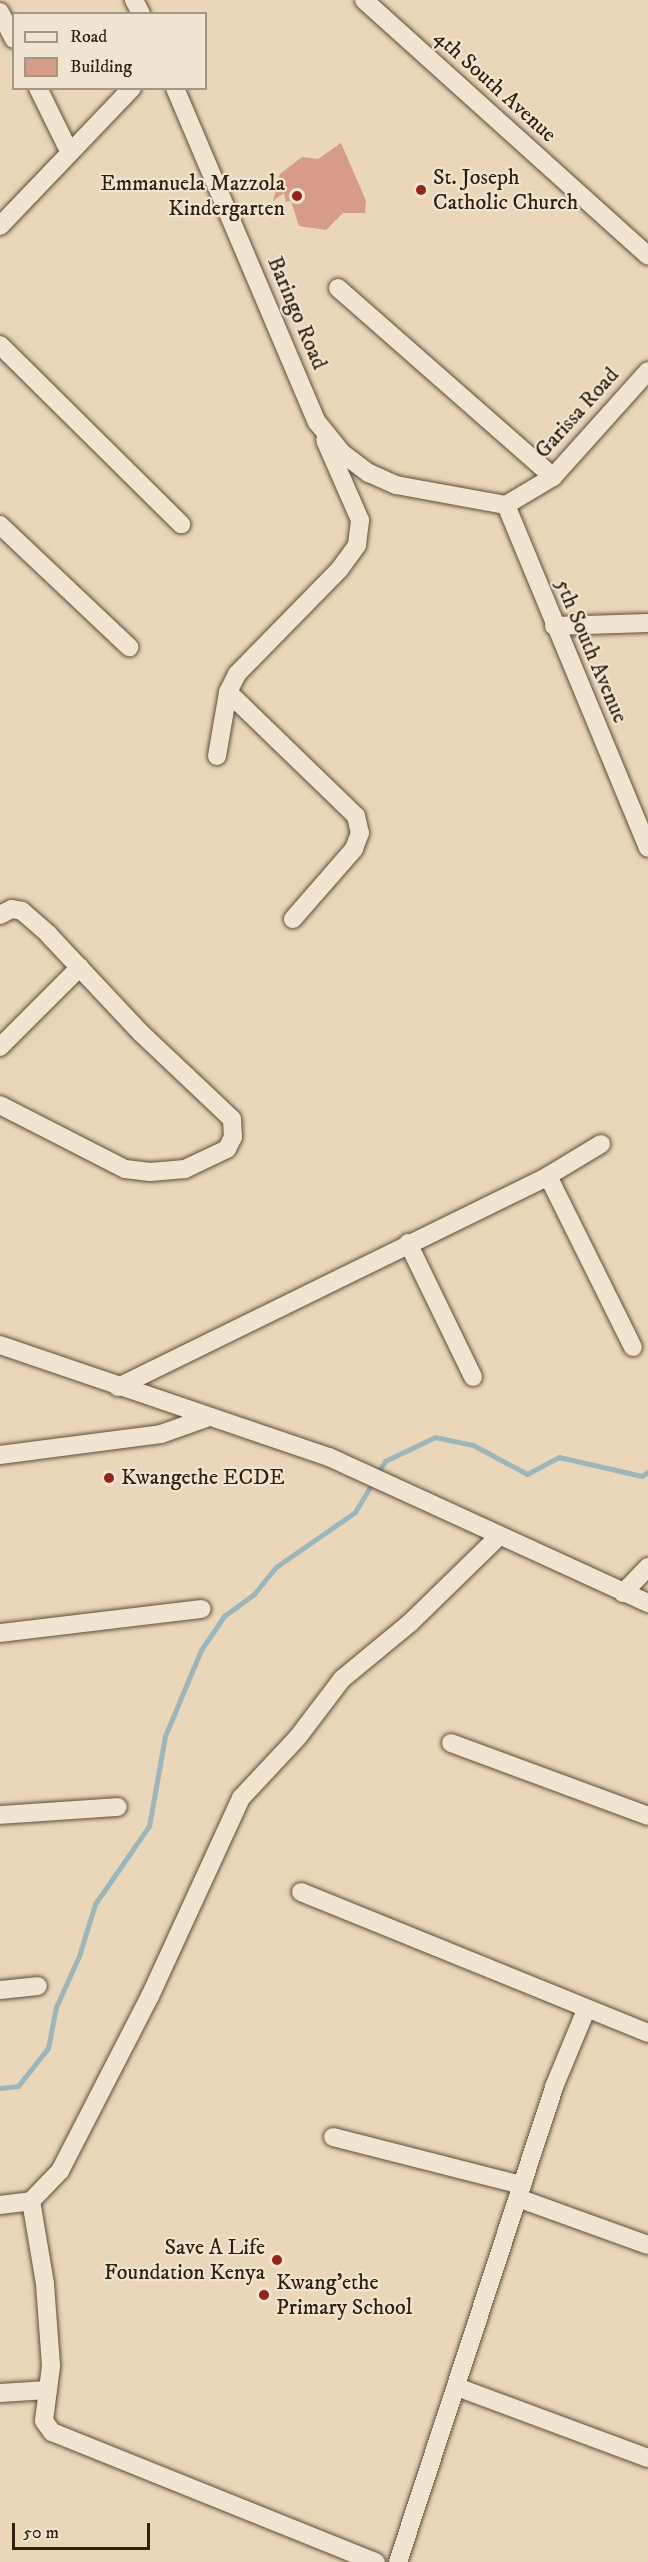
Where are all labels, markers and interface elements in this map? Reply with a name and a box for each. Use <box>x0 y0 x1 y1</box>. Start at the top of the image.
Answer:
legend <box>12 12 207 90</box>
street label: 4th South Avenue <box>428 24 562 148</box>
text: Road <box>70 26 107 48</box>
text: Building <box>70 56 132 78</box>
place label: St. Joseph Catholic Church <box>433 164 578 216</box>
place label: Emmanuela Mazzola Kindergarten <box>100 170 285 222</box>
marker: St. Joseph Catholic Church <box>414 183 428 197</box>
marker: Emmanuela Mazzola Kindergarten <box>290 189 304 203</box>
street label: Baringo Road <box>261 252 333 374</box>
street label: Garissa Road <box>529 362 625 464</box>
street label: 5th South Avenue <box>549 575 633 727</box>
place label: Kwangethe ECDE <box>121 1465 285 1491</box>
marker: Kwangethe ECDE <box>102 1471 116 1485</box>
place label: Save A Life Foundation Kenya <box>104 2234 265 2286</box>
marker: Save A Life Foundation Kenya <box>270 2253 284 2267</box>
place label: Kwang'ethe Primary School <box>276 2269 412 2320</box>
marker: Kwang'ethe Primary School <box>257 2288 271 2302</box>
scale bar <box>15 2511 153 2549</box>
text: 50 m <box>23 2522 59 2544</box>

